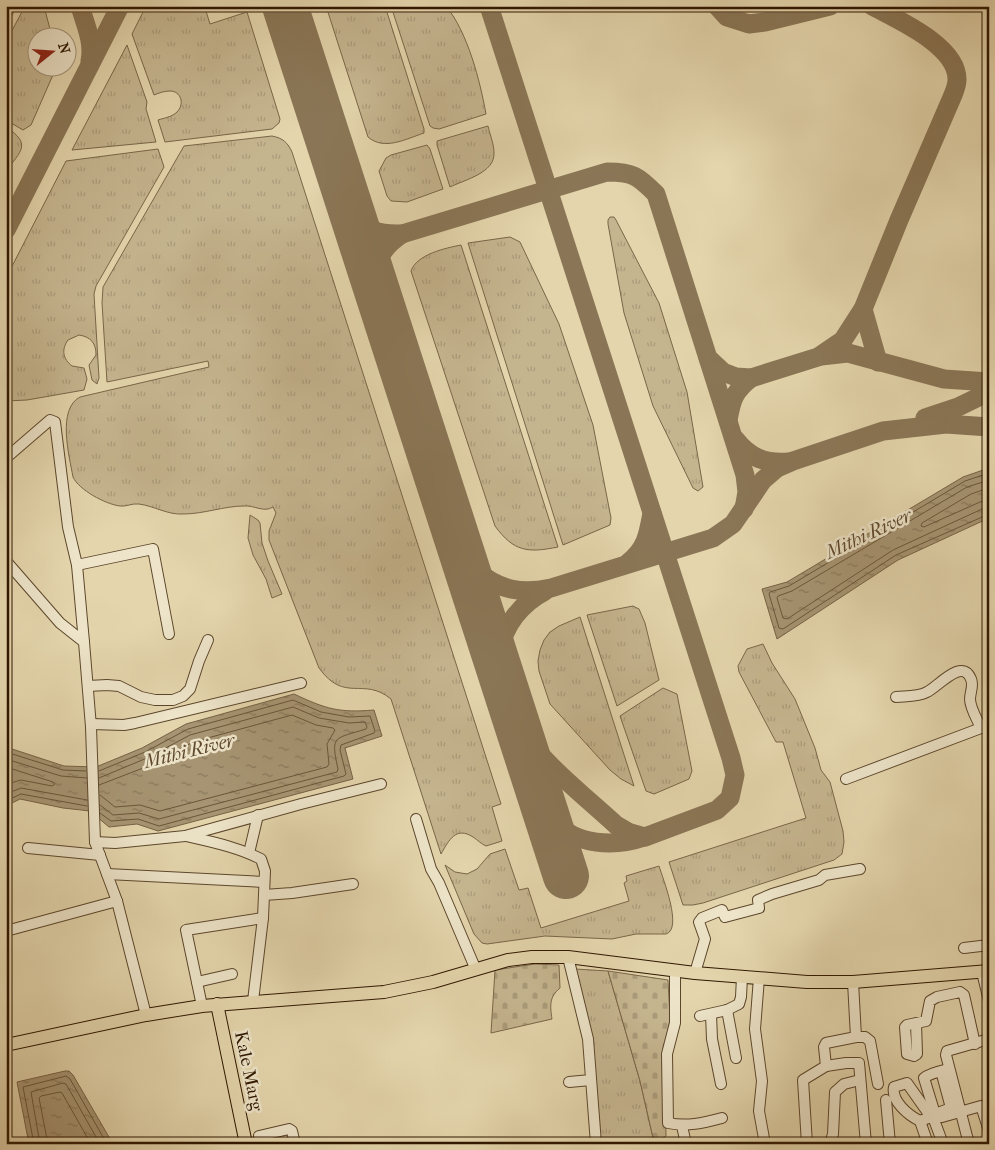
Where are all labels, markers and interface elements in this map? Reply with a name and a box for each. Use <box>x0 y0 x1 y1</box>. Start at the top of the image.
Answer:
north arrow <box>28 28 78 78</box>
text: N <box>54 41 74 56</box>
water label: Mithi River <box>820 504 916 564</box>
water label: Mithi River <box>140 729 238 773</box>
street label: Kale Marg <box>230 1029 267 1113</box>

